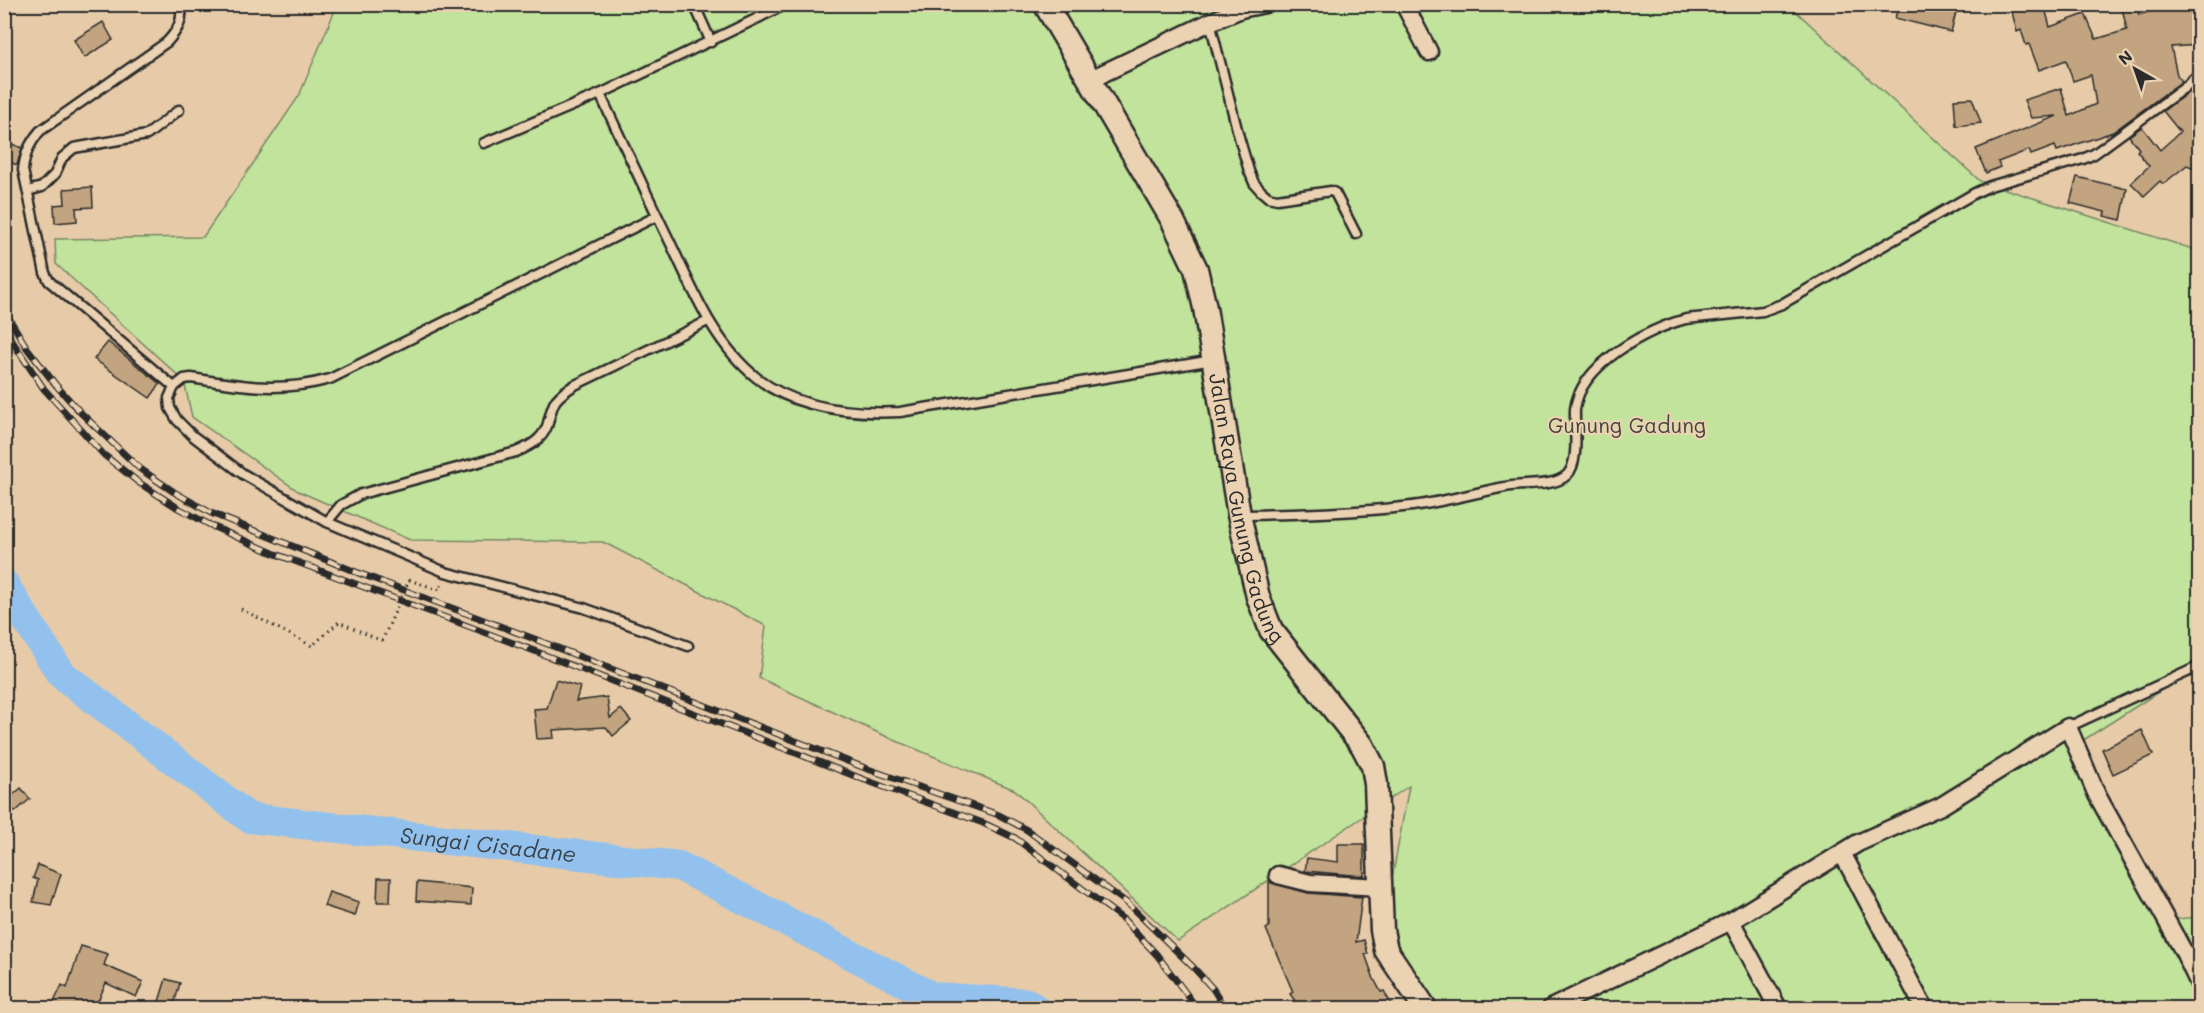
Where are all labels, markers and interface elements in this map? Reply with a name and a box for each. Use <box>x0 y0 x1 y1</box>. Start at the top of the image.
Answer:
north arrow <box>2105 39 2165 99</box>
text: N <box>2114 45 2136 69</box>
street label: Jalan Raya Gunung Gadung <box>1204 371 1291 648</box>
park label: Gunung Gadung <box>1548 411 1706 438</box>
water label: Sungai Cisadane <box>399 820 578 868</box>

